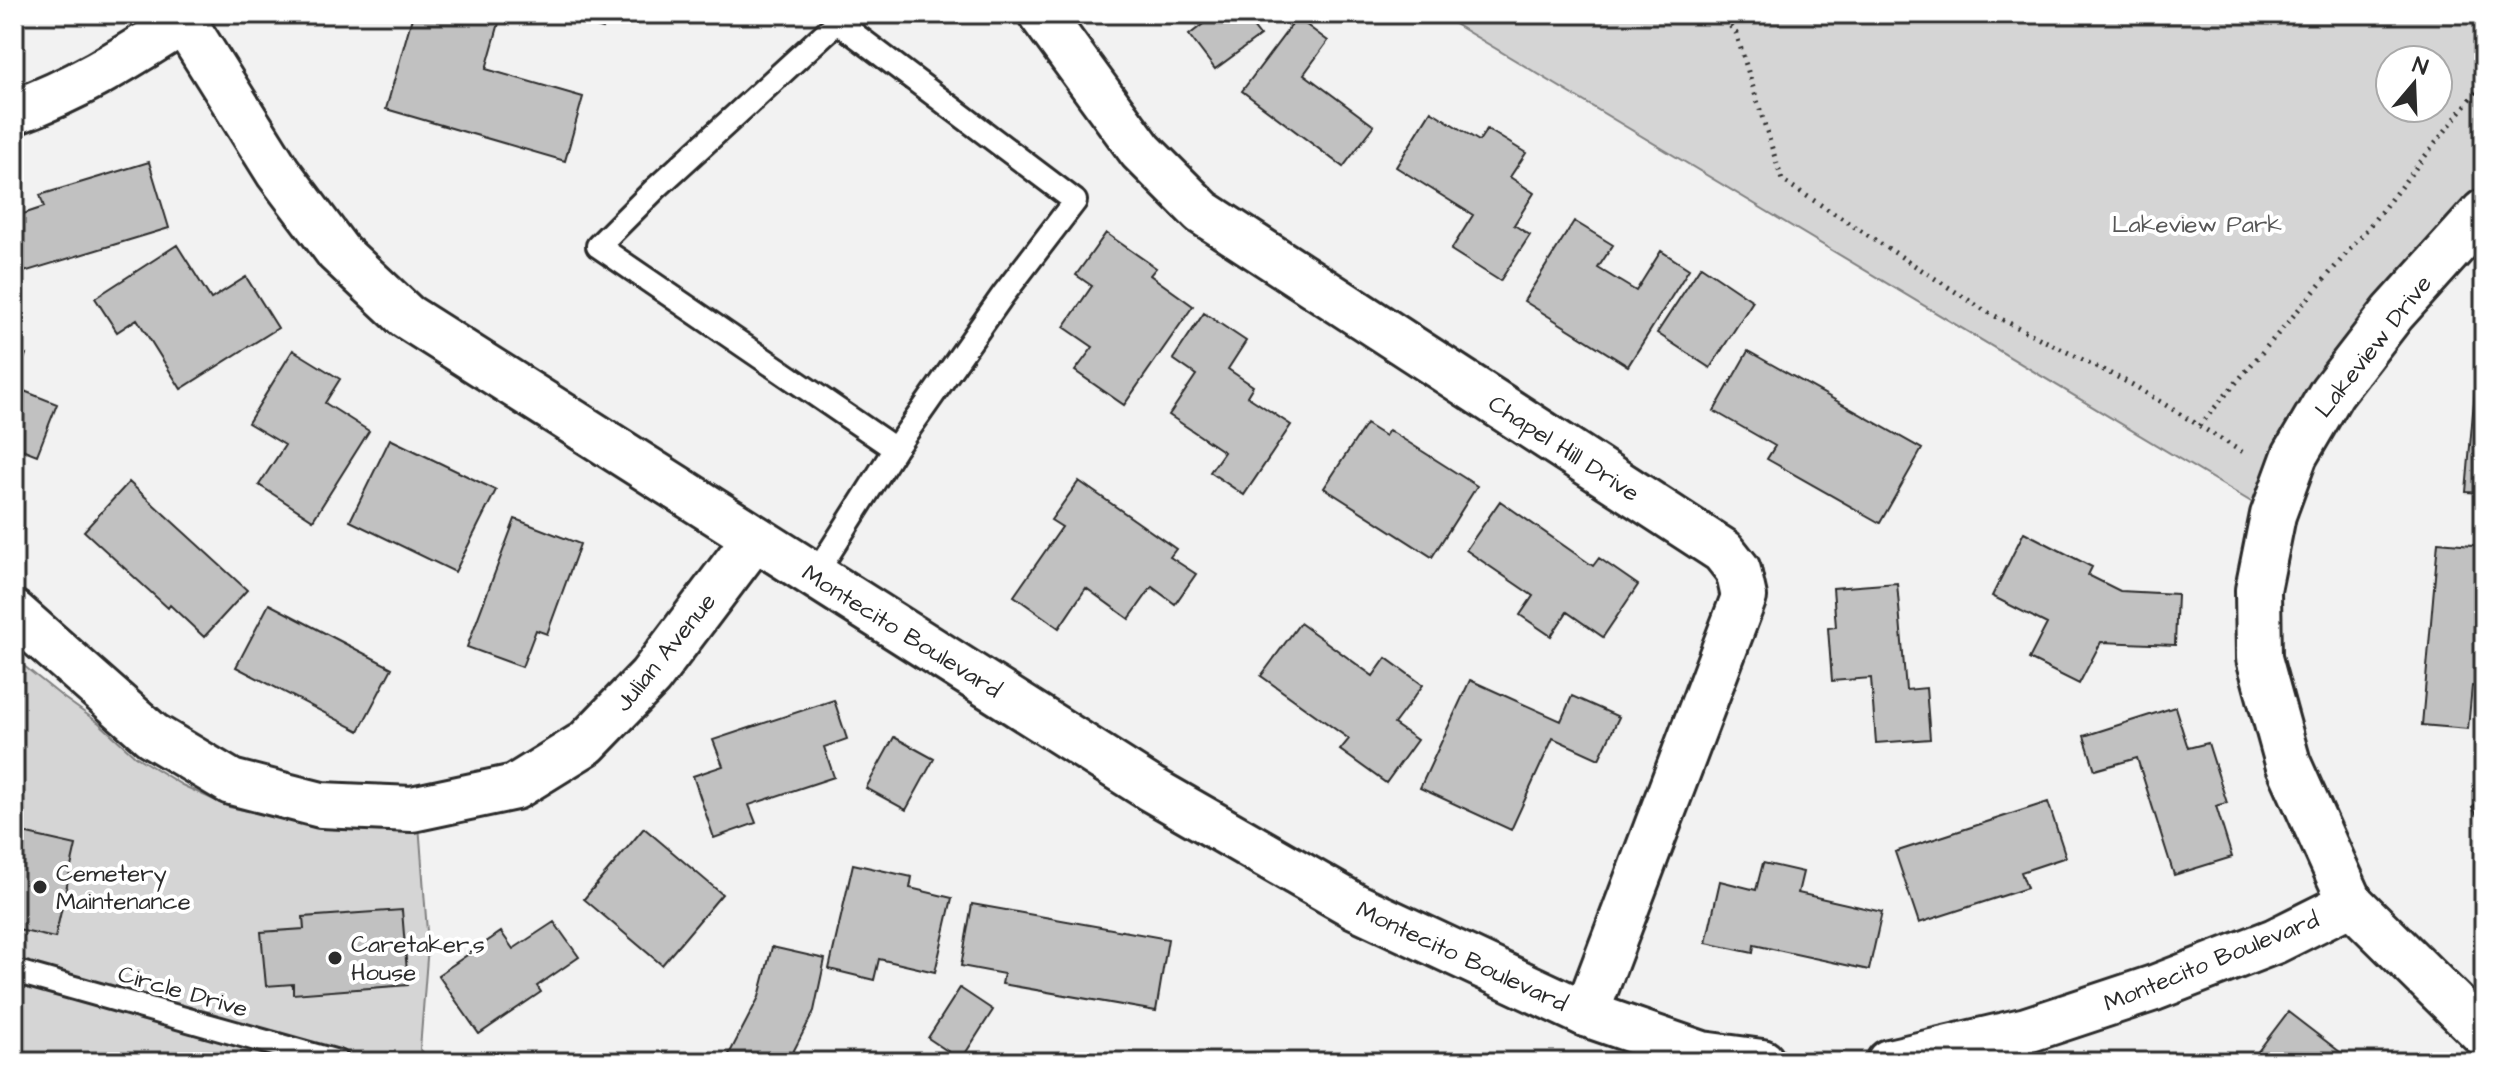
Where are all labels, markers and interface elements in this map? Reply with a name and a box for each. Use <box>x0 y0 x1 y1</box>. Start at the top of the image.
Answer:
north arrow <box>2374 44 2454 124</box>
text: N <box>2408 50 2432 83</box>
park label: Lakeview Park <box>2112 208 2282 242</box>
street label: Lakeview Drive <box>2307 268 2440 425</box>
street label: Chapel Hill Drive <box>1481 387 1646 510</box>
street label: Montecito Boulevard <box>795 557 1008 707</box>
street label: Julian Avenue <box>607 586 724 719</box>
place label: Cemetery Maintenance <box>56 857 191 919</box>
marker: Cemetery Maintenance <box>31 878 49 896</box>
street label: Montecito Boulevard <box>1350 893 1573 1021</box>
street label: Montecito Boulevard <box>2099 903 2324 1021</box>
place label: Caretaker.s House <box>351 928 485 990</box>
marker: Caretaker.s House <box>326 949 344 967</box>
street label: Circle Drive <box>114 957 251 1027</box>

